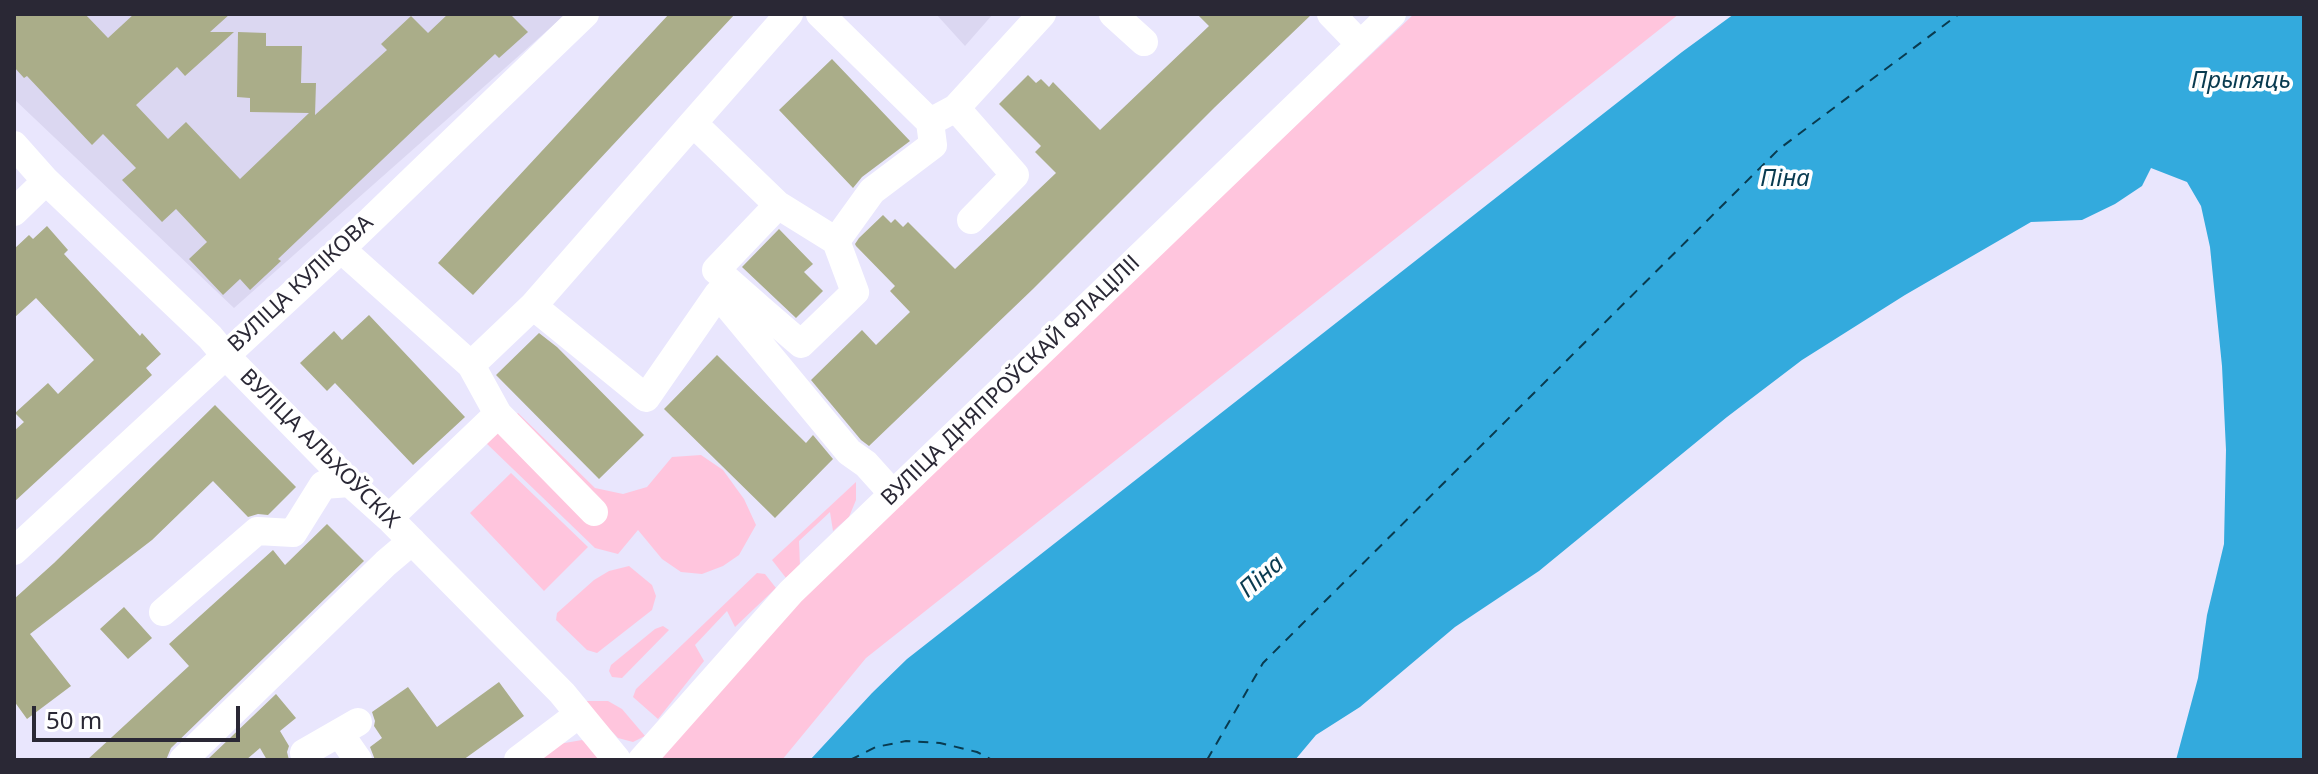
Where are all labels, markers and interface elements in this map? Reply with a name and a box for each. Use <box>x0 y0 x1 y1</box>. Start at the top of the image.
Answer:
water label: Прыпяць <box>2191 67 2291 95</box>
water label: Піна <box>1760 165 1810 193</box>
street label: ВУЛІЦА КУЛІКОВА <box>223 210 379 358</box>
street label: ВУЛІЦА ДНЯПРОЎСКАЙ ФЛАЦІЛІІ <box>876 250 1146 512</box>
street label: ВУЛІЦА АЛЬХОЎСКІХ <box>234 364 404 534</box>
water label: Піна <box>1234 550 1290 604</box>
scale bar <box>36 690 244 740</box>
text: 50 m <box>46 703 102 736</box>

